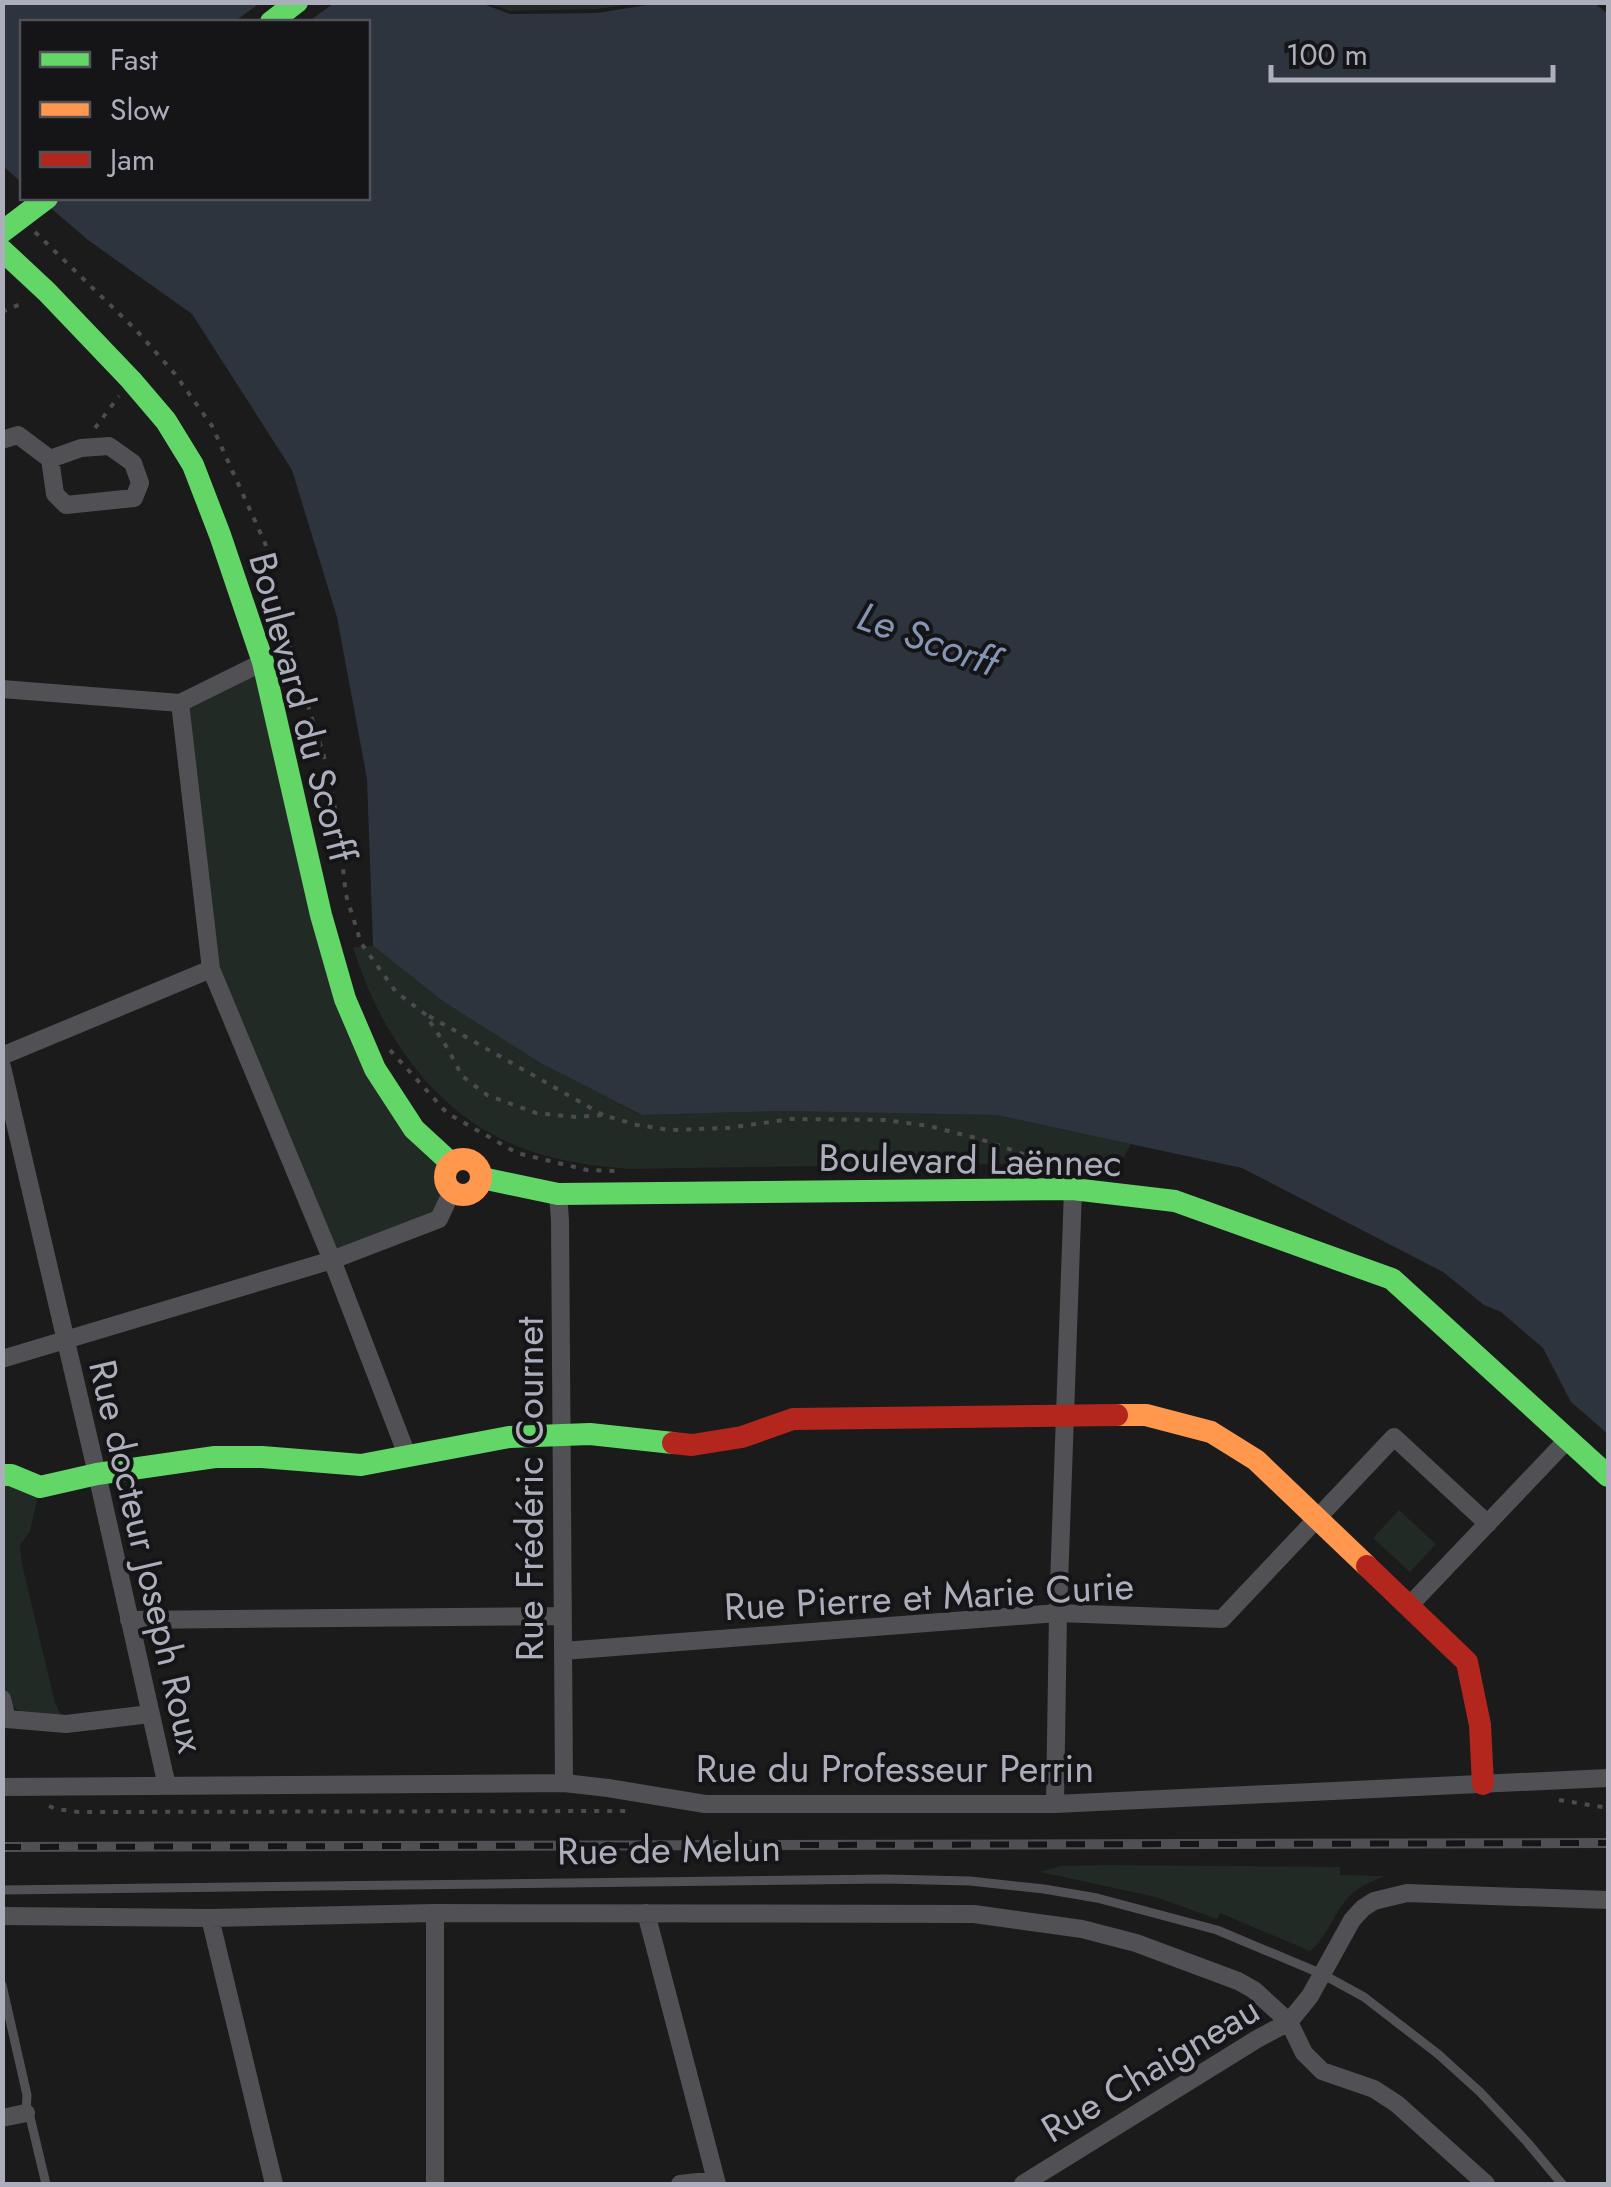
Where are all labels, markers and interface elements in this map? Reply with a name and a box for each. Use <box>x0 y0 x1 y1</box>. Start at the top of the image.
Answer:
legend <box>20 20 370 200</box>
scale bar <box>1271 20 1554 82</box>
text: 100 m <box>1286 33 1368 76</box>
text: Fast <box>110 38 159 81</box>
text: Slow <box>110 88 170 131</box>
text: Jam <box>106 138 155 181</box>
street label: Boulevard du Scorff <box>235 546 371 869</box>
water label: Le Scorff <box>849 587 1011 693</box>
street label: Boulevard Laënnec <box>818 1130 1122 1190</box>
street label: Rue Frédéric Cournet <box>502 1317 557 1661</box>
street label: Rue docteur Joseph Roux <box>75 1354 219 1758</box>
street label: Rue Pierre et Marie Curie <box>723 1558 1135 1634</box>
street label: Rue du Professeur Perrin <box>696 1741 1094 1796</box>
street label: Rue de Melun <box>557 1820 781 1878</box>
street label: Rue Chaigneau <box>1031 1982 1269 2156</box>

